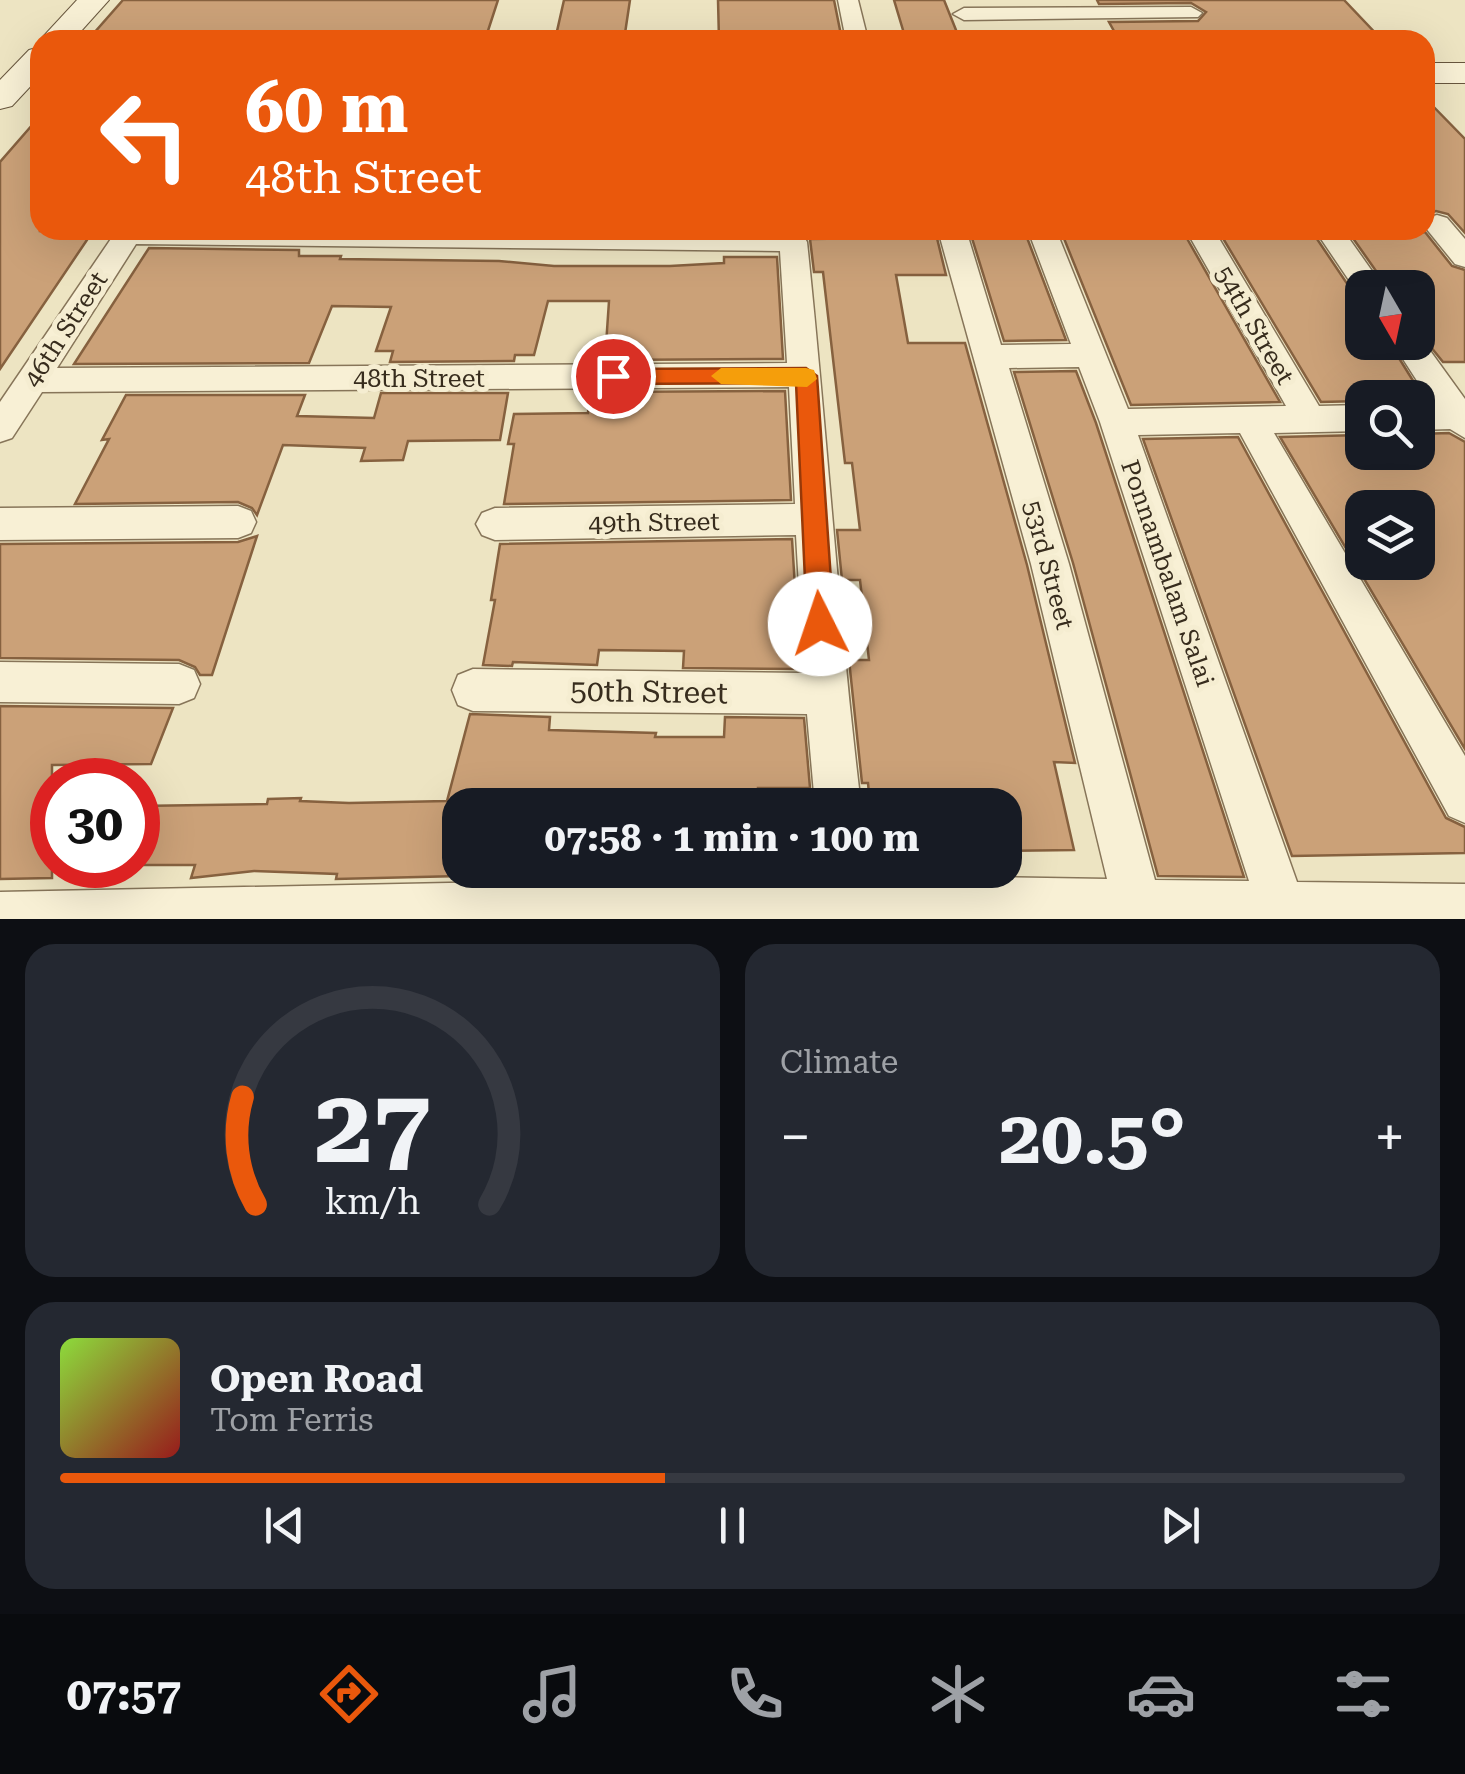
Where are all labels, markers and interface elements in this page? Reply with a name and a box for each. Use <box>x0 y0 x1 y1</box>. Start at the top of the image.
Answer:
text: 60 m <box>245 67 409 149</box>
icon: left <box>80 70 210 200</box>
text: 48th Street <box>245 151 482 204</box>
street label: 54th Street <box>1209 261 1300 389</box>
street label: 46th Street <box>17 266 113 392</box>
north arrow <box>1345 270 1435 360</box>
map controls <box>1345 270 1435 580</box>
pin <box>571 334 656 419</box>
icon: arrive <box>586 349 641 404</box>
street label: 48th Street <box>353 364 485 393</box>
button: search <box>1345 380 1435 470</box>
street label: Ponnambalam Salai <box>1115 456 1220 690</box>
button: layers <box>1345 490 1435 580</box>
street label: 53rd Street <box>1017 498 1080 633</box>
street label: 49th Street <box>588 507 720 538</box>
position arrow <box>768 572 872 676</box>
street label: 50th Street <box>570 673 728 710</box>
speed limit sign: 30 <box>30 758 160 888</box>
text: 07:58 · 1 min · 100 m <box>545 816 919 860</box>
text: Climate <box>780 1043 898 1081</box>
text: 27 <box>314 1066 431 1187</box>
text: 20.5° <box>999 1093 1186 1181</box>
text: − <box>780 1105 811 1169</box>
text: + <box>1374 1105 1405 1169</box>
text: km/h <box>325 1181 420 1223</box>
text: Open Road <box>210 1357 423 1401</box>
text: Tom Ferris <box>210 1401 373 1439</box>
icon: previous <box>257 1498 312 1553</box>
icon: pause <box>705 1498 760 1553</box>
icon: next <box>1153 1498 1208 1553</box>
icon: directions <box>314 1659 384 1729</box>
icon: music <box>517 1659 587 1729</box>
icon: phone <box>720 1659 790 1729</box>
icon: climate <box>923 1659 993 1729</box>
icon: car <box>1126 1659 1196 1729</box>
icon: filters <box>1328 1659 1398 1729</box>
text: 07:57 <box>66 1668 181 1721</box>

